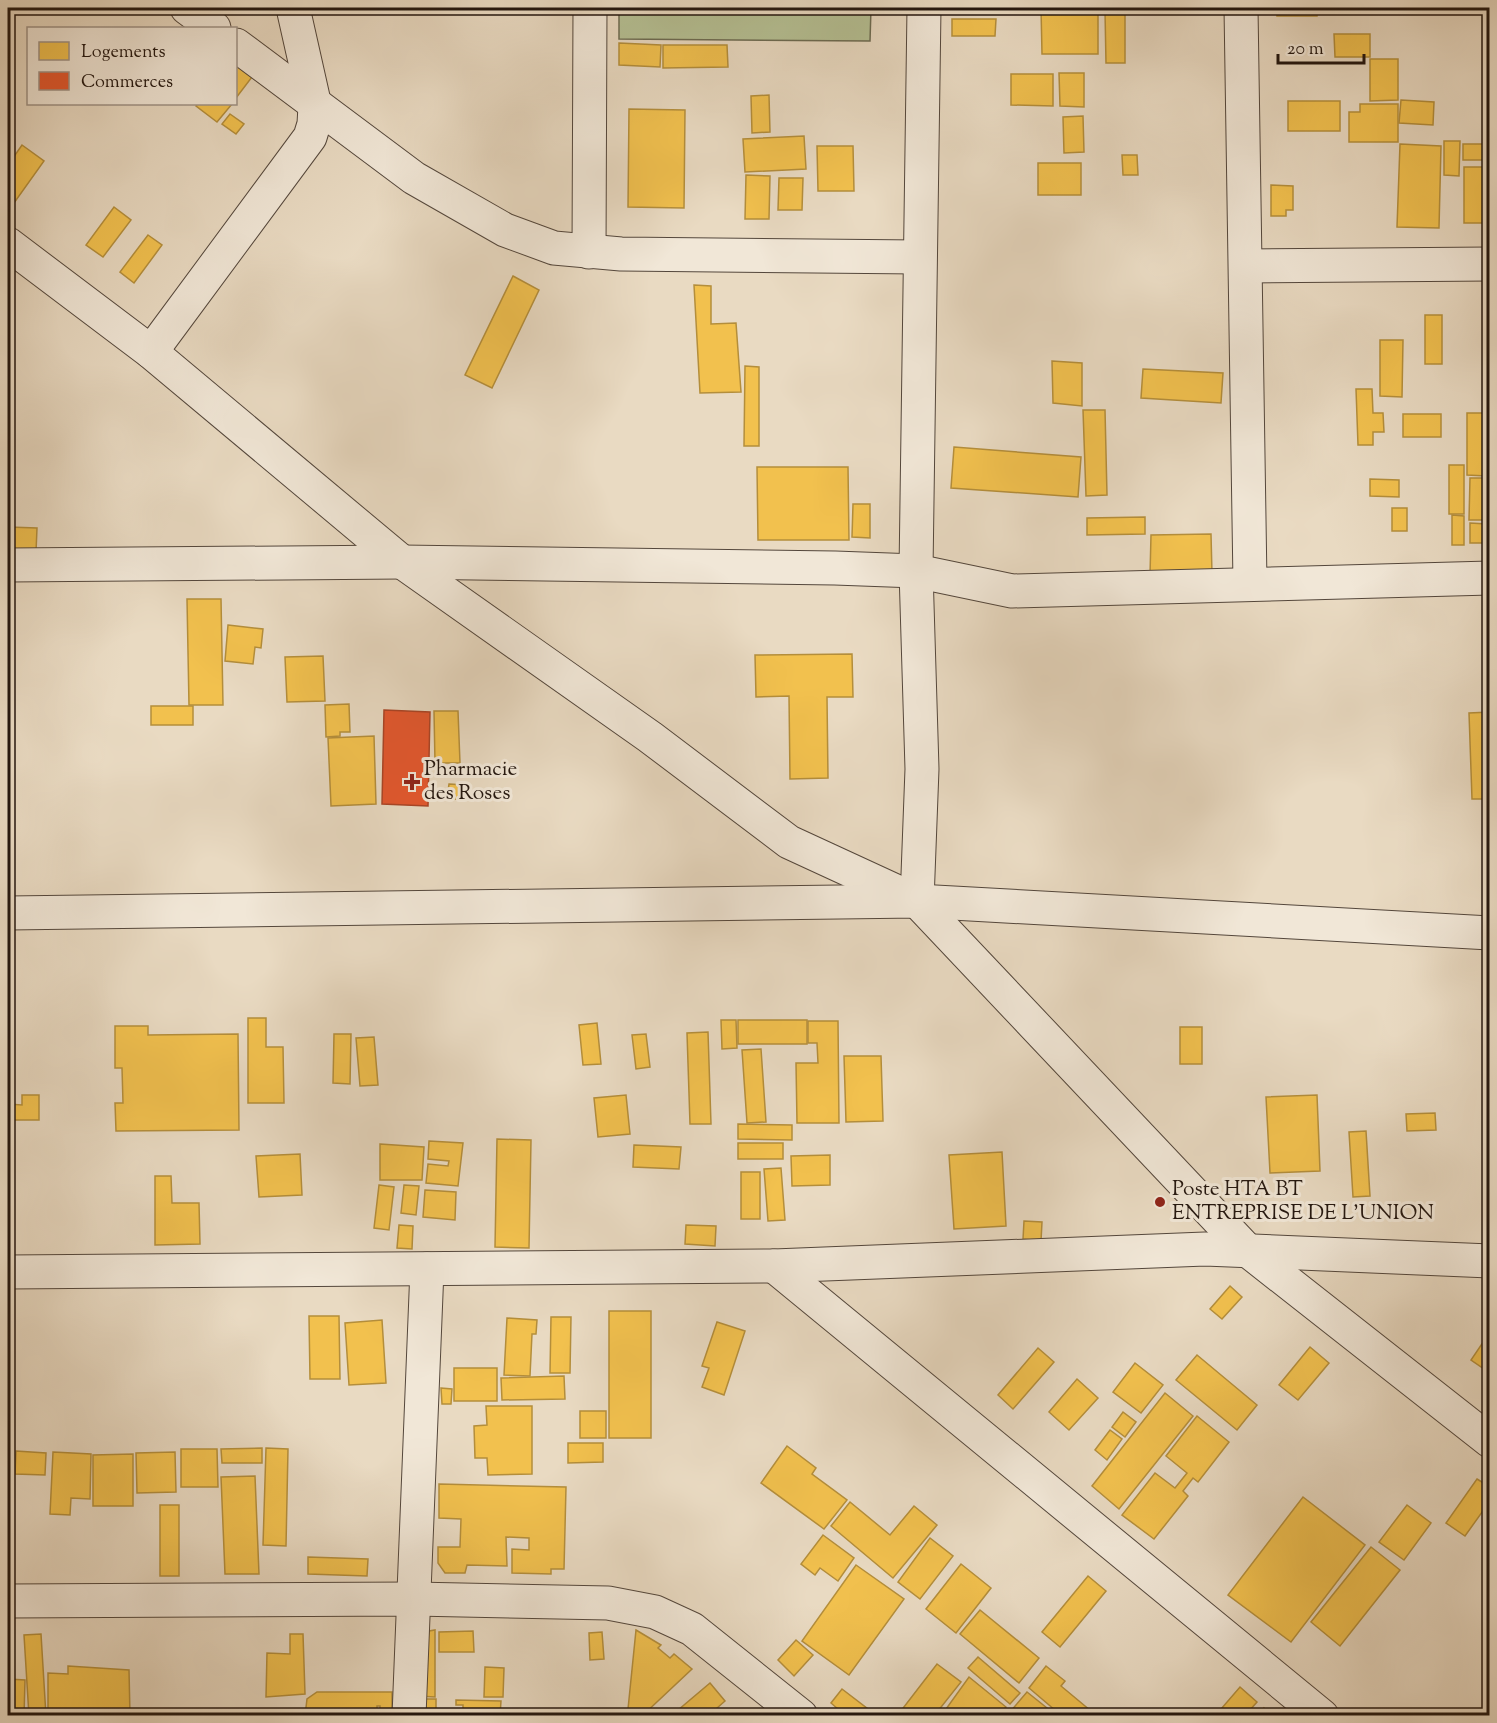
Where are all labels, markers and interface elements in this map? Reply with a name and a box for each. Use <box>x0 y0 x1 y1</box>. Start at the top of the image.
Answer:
legend <box>27 27 237 105</box>
scale bar <box>1278 27 1364 65</box>
text: 20 m <box>1287 37 1324 63</box>
text: Logements <box>81 40 166 66</box>
text: Commerces <box>81 70 173 96</box>
place label: Pharmacie des Roses <box>424 755 517 809</box>
marker: Pharmacie des Roses <box>405 775 419 789</box>
place label: Poste HTA BT ENTREPRISE DE L'UNION <box>1172 1175 1434 1229</box>
marker: Poste HTA BT ENTREPRISE DE L'UNION <box>1153 1195 1167 1209</box>

